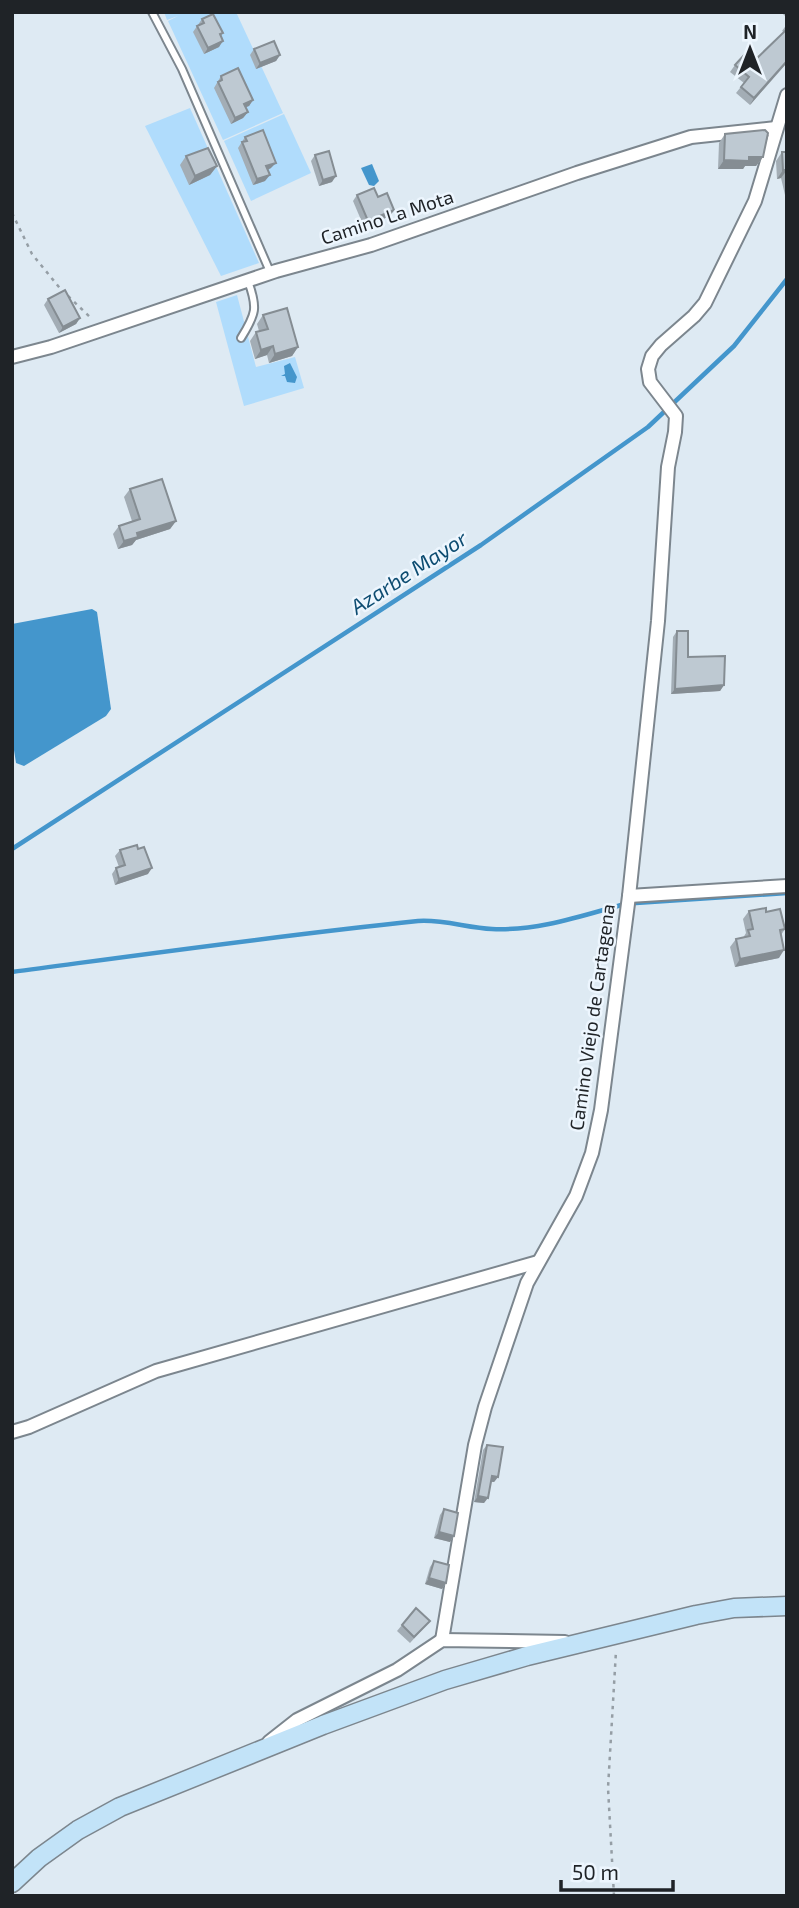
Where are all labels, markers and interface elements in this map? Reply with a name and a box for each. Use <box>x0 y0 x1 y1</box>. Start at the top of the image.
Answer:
north arrow <box>715 14 785 84</box>
text: N <box>743 20 757 43</box>
street label: Camino La Mota <box>318 184 456 249</box>
water label: Azarbe Mayor <box>344 524 472 620</box>
street label: Camino Viejo de Cartagena <box>564 902 619 1132</box>
scale bar <box>561 1848 673 1892</box>
text: 50 m <box>572 1859 619 1884</box>

